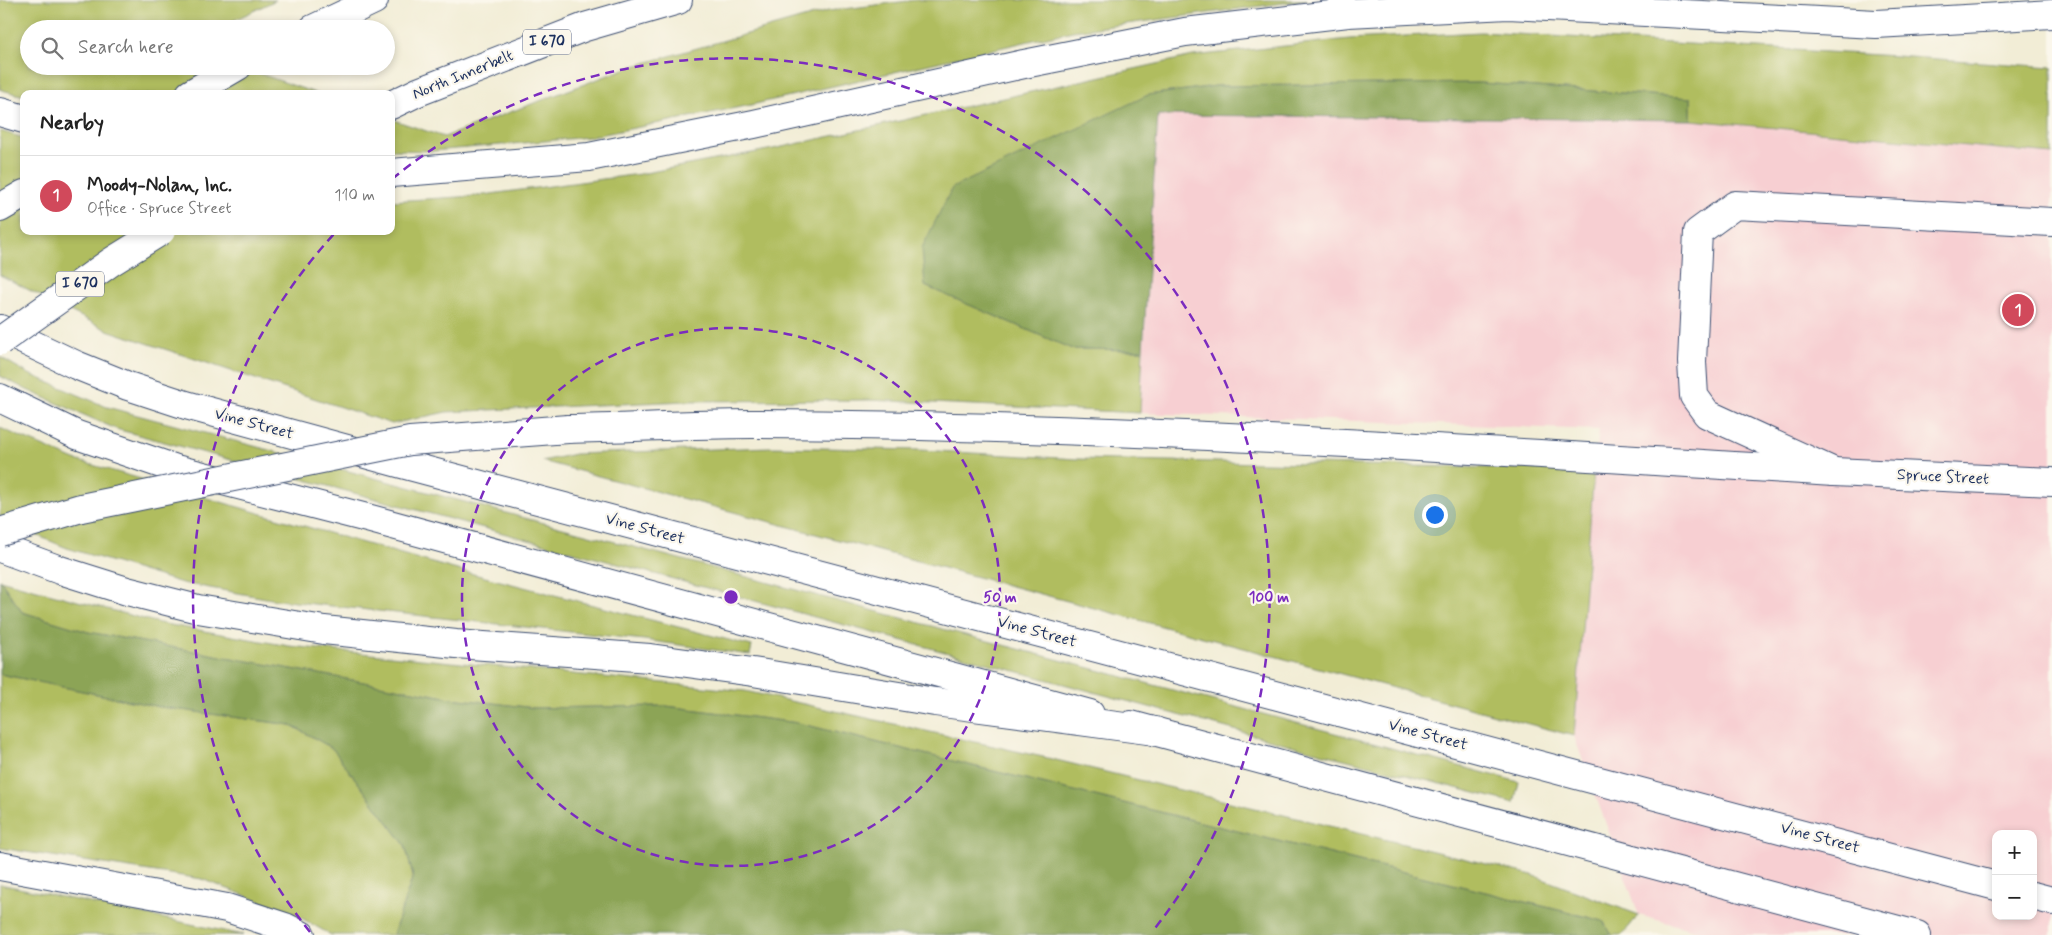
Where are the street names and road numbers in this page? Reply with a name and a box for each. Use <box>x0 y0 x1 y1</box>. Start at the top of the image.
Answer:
road number: I 670 <box>523 30 571 54</box>
street label: North Innerbelt <box>409 45 517 105</box>
road number: I 670 <box>56 272 104 296</box>
street label: Vine Street <box>212 403 296 445</box>
street label: Spruce Street <box>1896 464 1990 490</box>
street label: Vine Street <box>603 508 687 550</box>
street label: Vine Street <box>995 611 1079 653</box>
street label: Vine Street <box>1386 714 1470 756</box>
street label: Vine Street <box>1778 817 1862 859</box>

